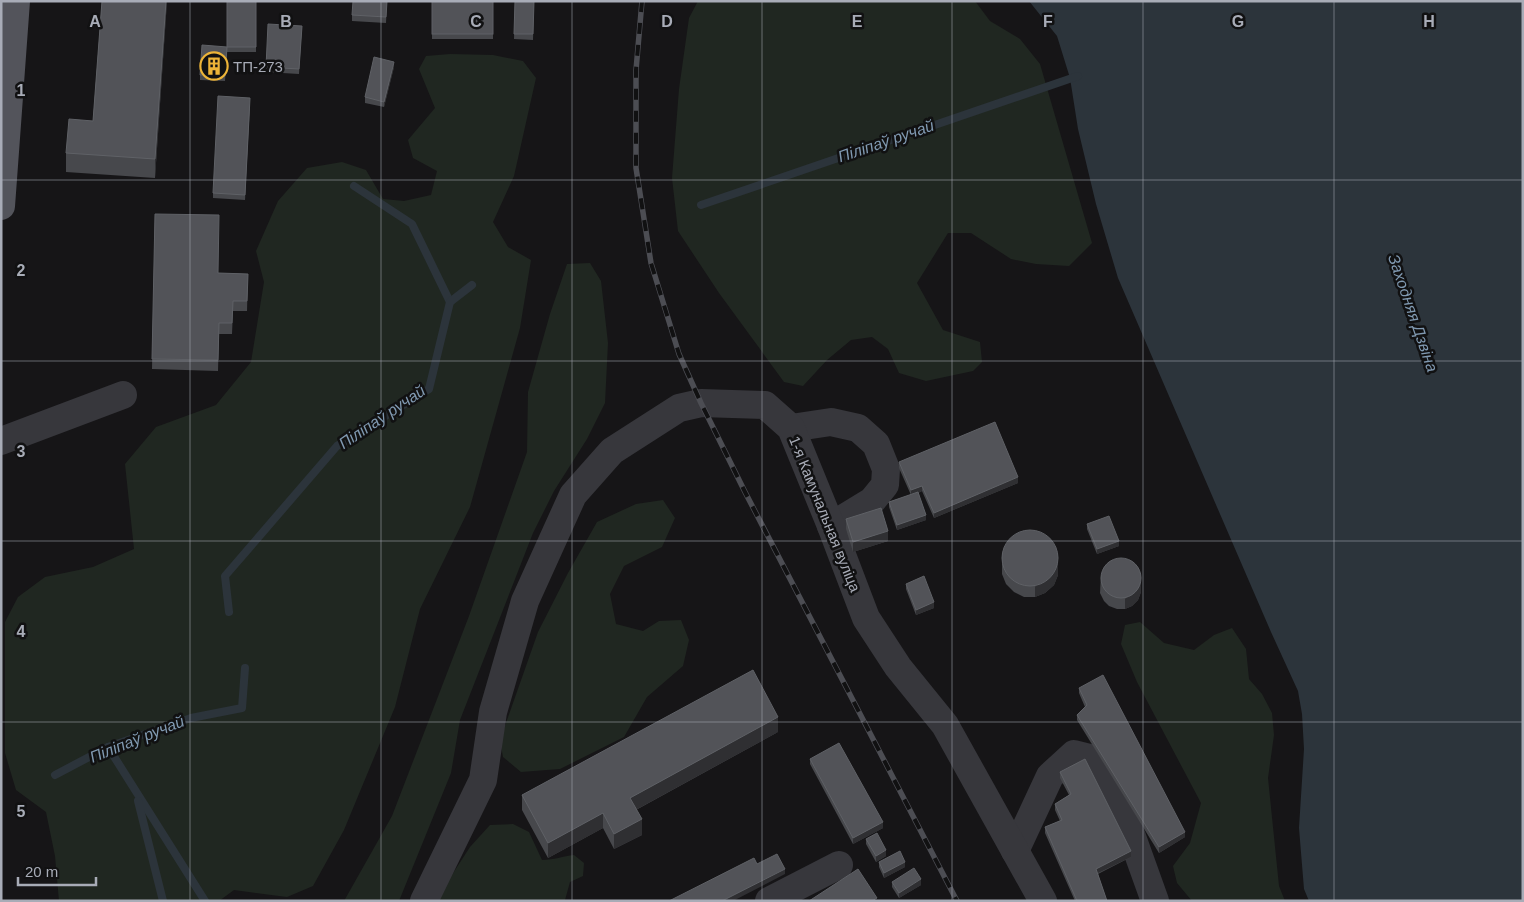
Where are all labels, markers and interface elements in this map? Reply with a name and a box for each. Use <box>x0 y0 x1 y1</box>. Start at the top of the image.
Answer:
text: A <box>89 13 101 30</box>
text: B <box>280 13 292 30</box>
text: C <box>470 13 482 30</box>
text: D <box>661 13 673 30</box>
text: E <box>852 13 863 30</box>
text: F <box>1043 13 1053 30</box>
text: G <box>1232 13 1244 30</box>
text: H <box>1423 13 1435 30</box>
building icon: ТП-273 <box>199 51 229 81</box>
place label: ТП-273 <box>233 58 283 75</box>
text: 1 <box>17 82 26 99</box>
water label: Піліпаў ручай <box>836 117 936 165</box>
water label: Заходняя Дзвіна <box>1385 252 1441 374</box>
text: 2 <box>17 262 26 279</box>
water label: Піліпаў ручай <box>336 382 428 452</box>
street label: 1-я Камунальная вуліца <box>786 434 864 595</box>
text: 3 <box>17 443 26 460</box>
text: 4 <box>17 623 26 640</box>
water label: Піліпаў ручай <box>87 712 187 766</box>
text: 5 <box>17 803 26 820</box>
scale bar <box>18 854 95 886</box>
text: 20 m <box>25 863 58 880</box>

